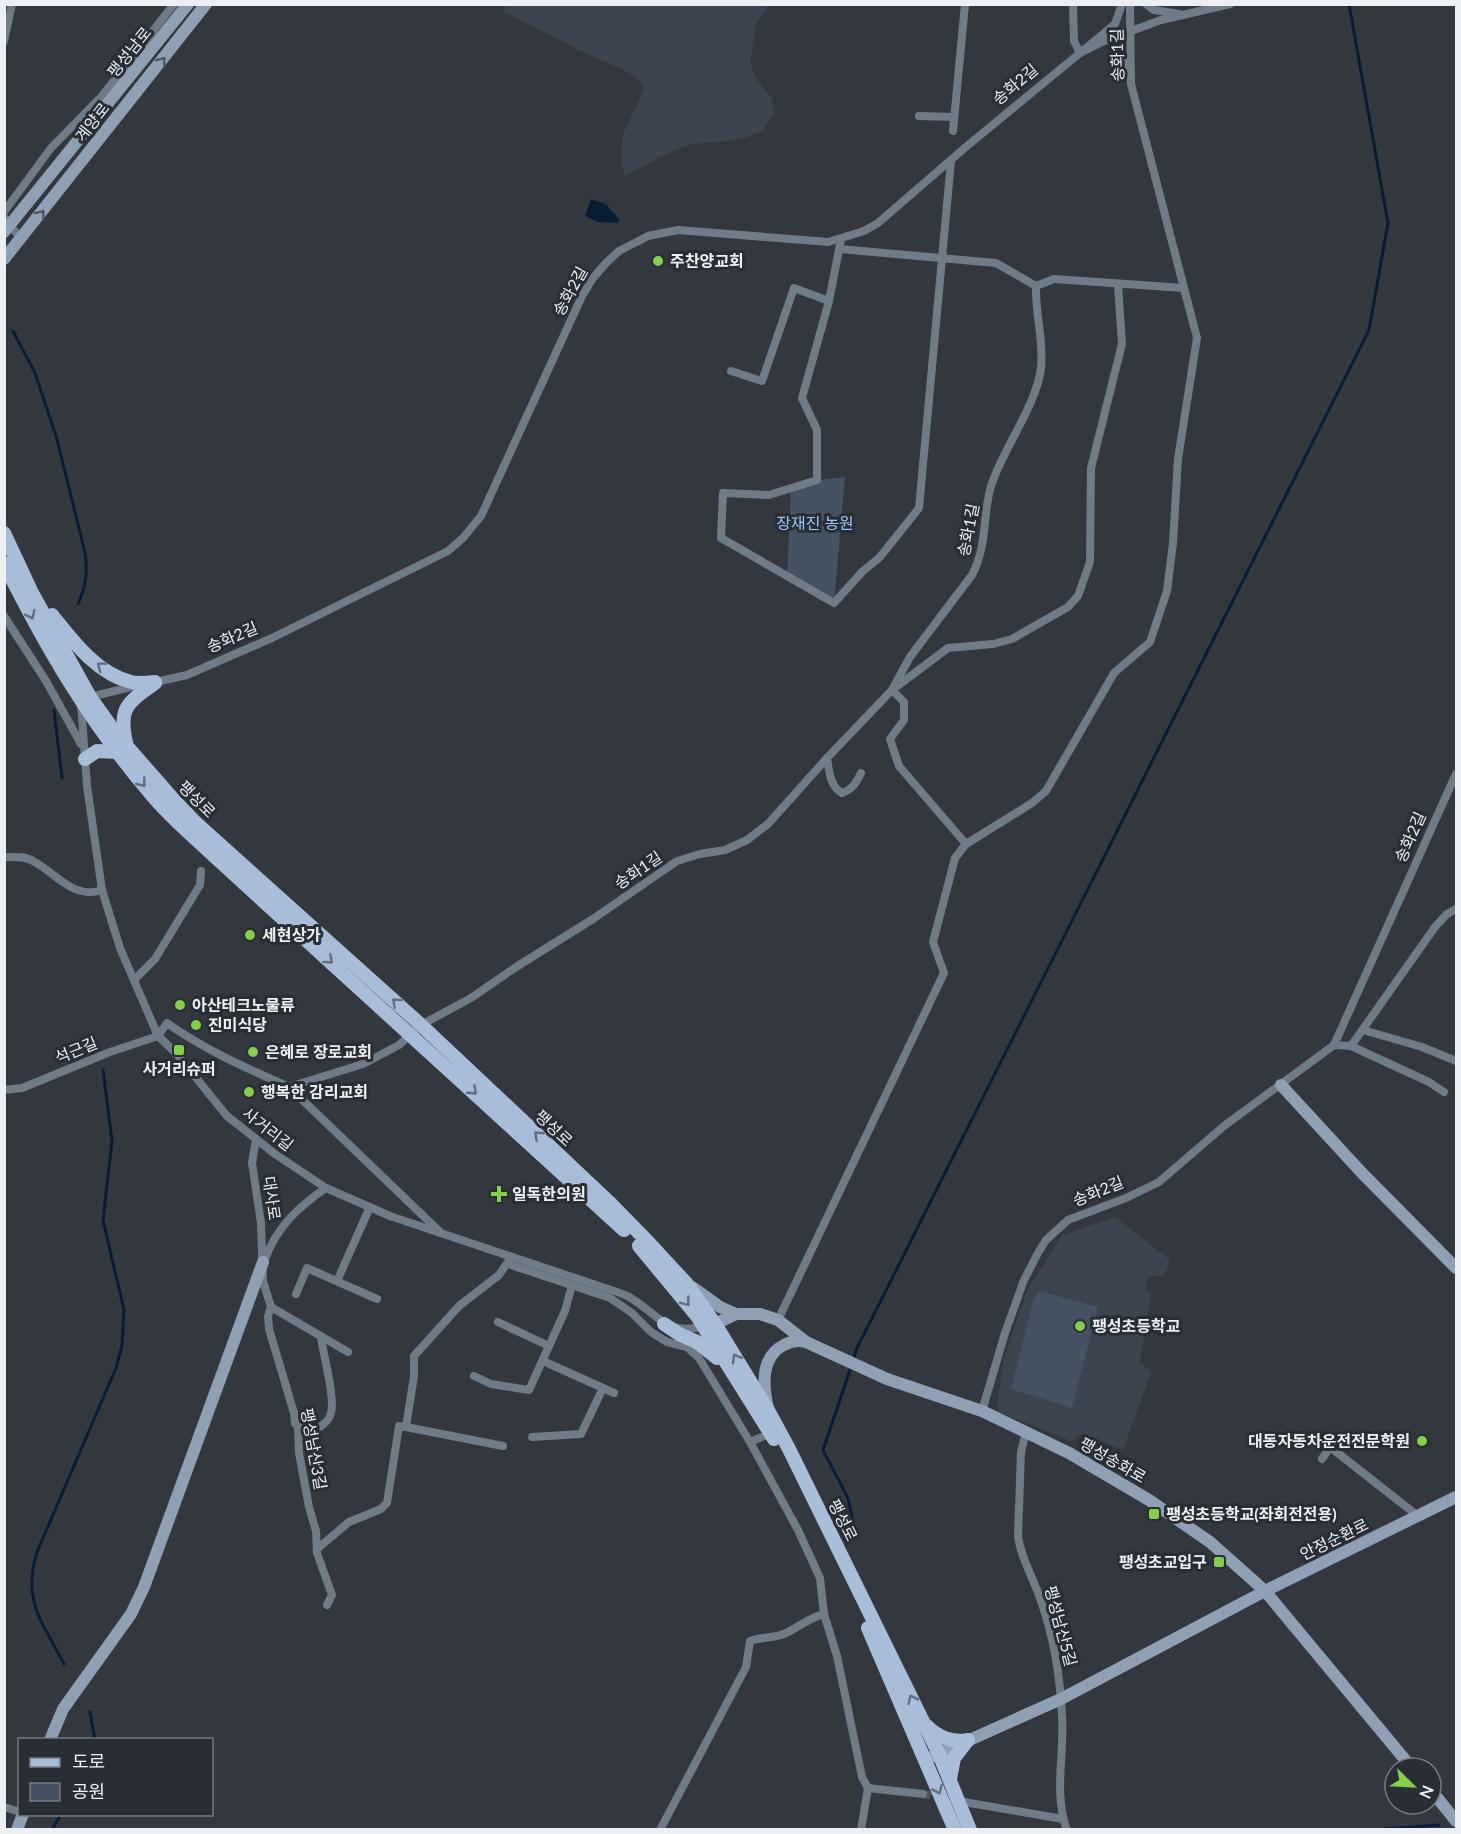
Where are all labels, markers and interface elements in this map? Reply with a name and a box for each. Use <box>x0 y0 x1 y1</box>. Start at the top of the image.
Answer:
street label: 팽성남로 <box>103 23 155 81</box>
street label: 송화1길 <box>1107 28 1126 82</box>
one-way arrow <box>154 56 165 67</box>
street label: 송화2길 <box>988 59 1041 108</box>
street label: 계양로 <box>71 98 113 145</box>
one-way arrow <box>34 210 45 221</box>
place label: 주찬양교회 <box>670 251 744 270</box>
marker: 주찬양교회 <box>651 254 665 268</box>
street label: 송화2길 <box>548 263 591 319</box>
street label: 송화1길 <box>953 502 982 558</box>
park label: 장재진 농원 <box>776 513 854 532</box>
one-way arrow <box>24 609 35 620</box>
street label: 송화2길 <box>203 617 260 656</box>
one-way arrow <box>97 662 108 673</box>
one-way arrow <box>134 776 145 787</box>
street label: 팽성로 <box>175 776 220 821</box>
street label: 송화2길 <box>1390 809 1429 865</box>
street label: 송화1길 <box>610 847 665 892</box>
place label: 세현상가 <box>262 925 321 944</box>
marker: 세현상가 <box>243 928 257 942</box>
one-way arrow <box>322 953 333 964</box>
place label: 아산테크노물류 <box>192 995 295 1014</box>
marker: 아산테크노물류 <box>173 998 187 1012</box>
one-way arrow <box>392 998 402 1009</box>
place label: 진미식당 <box>208 1015 267 1034</box>
marker: 진미식당 <box>189 1018 203 1032</box>
street label: 석근길 <box>52 1032 100 1067</box>
place label: 은혜로 장로교회 <box>265 1042 372 1061</box>
marker: 사거리슈퍼 <box>172 1043 186 1057</box>
marker: 은혜로 장로교회 <box>246 1045 260 1059</box>
place label: 사거리슈퍼 <box>142 1059 216 1078</box>
place label: 행복한 감리교회 <box>261 1082 368 1101</box>
one-way arrow <box>466 1084 477 1095</box>
marker: 행복한 감리교회 <box>242 1085 256 1099</box>
street label: 사거리길 <box>239 1103 297 1154</box>
street label: 팽성로 <box>532 1106 577 1150</box>
one-way arrow <box>534 1131 545 1142</box>
street label: 송화2길 <box>1069 1172 1126 1209</box>
street label: 대사로 <box>260 1175 285 1221</box>
place label: 일독한의원 <box>512 1184 586 1203</box>
marker: 일독한의원 <box>490 1185 508 1203</box>
one-way arrow <box>679 1295 690 1306</box>
place label: 팽성초등학교 <box>1092 1316 1181 1335</box>
marker: 팽성초등학교 <box>1073 1319 1087 1333</box>
one-way arrow <box>732 1354 744 1364</box>
street label: 팽성남산3길 <box>298 1406 331 1491</box>
place label: 대동자동차운전전문학원 <box>1248 1431 1410 1450</box>
street label: 팽성송화로 <box>1077 1433 1150 1486</box>
marker: 대동자동차운전전문학원 <box>1415 1434 1429 1448</box>
street label: 팽성로 <box>825 1496 862 1544</box>
place label: 팽성초등학교(좌회전전용) <box>1166 1504 1337 1523</box>
marker: 팽성초등학교(좌회전전용) <box>1147 1507 1161 1521</box>
street label: 안정순환로 <box>1297 1514 1371 1563</box>
place label: 팽성초교입구 <box>1119 1552 1207 1571</box>
marker: 팽성초교입구 <box>1212 1555 1226 1569</box>
street label: 팽성남산5길 <box>1042 1583 1081 1668</box>
one-way arrow <box>908 1695 920 1706</box>
legend <box>18 1738 213 1816</box>
text: 도로 <box>72 1750 105 1772</box>
north arrow <box>1383 1756 1443 1816</box>
text: 공원 <box>72 1780 105 1802</box>
text: N <box>1416 1783 1438 1802</box>
one-way arrow <box>931 1784 943 1795</box>

